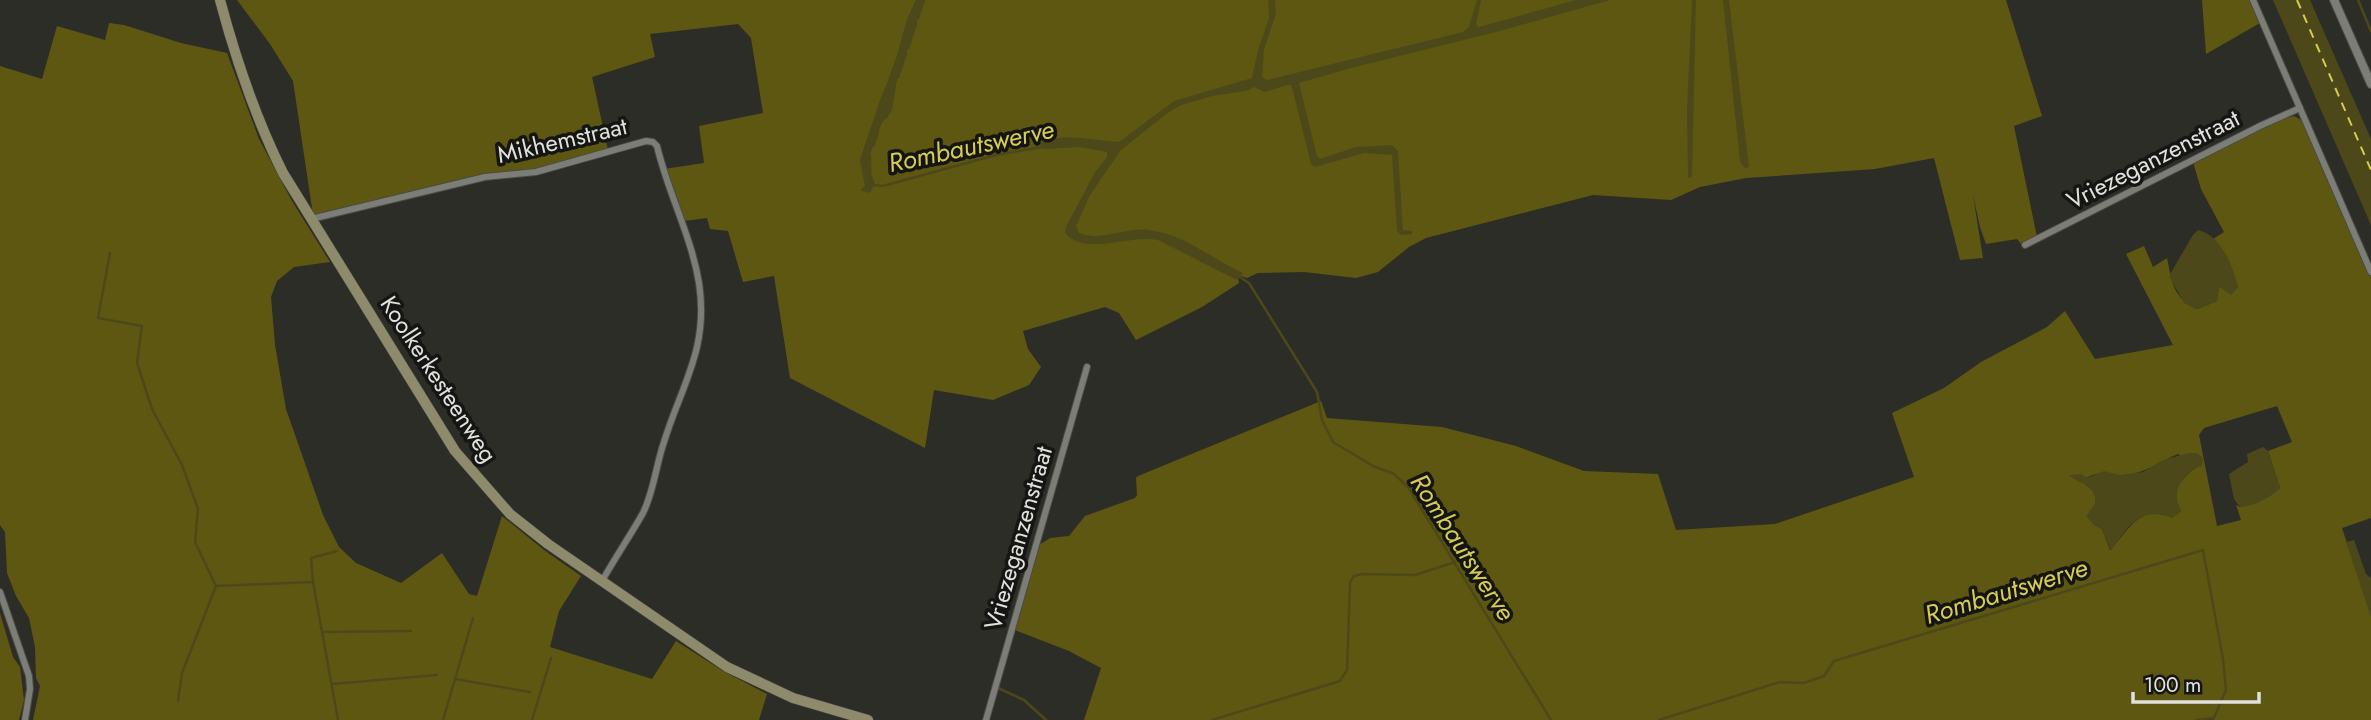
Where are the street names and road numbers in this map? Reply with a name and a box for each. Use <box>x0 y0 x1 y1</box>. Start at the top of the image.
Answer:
street label: Vriezeganzenstraat <box>2061 100 2246 218</box>
street label: Mikhemstraat <box>494 108 631 172</box>
street label: Koolkerkesteenweg <box>372 289 506 469</box>
street label: Vriezeganzenstraat <box>975 442 1061 634</box>

